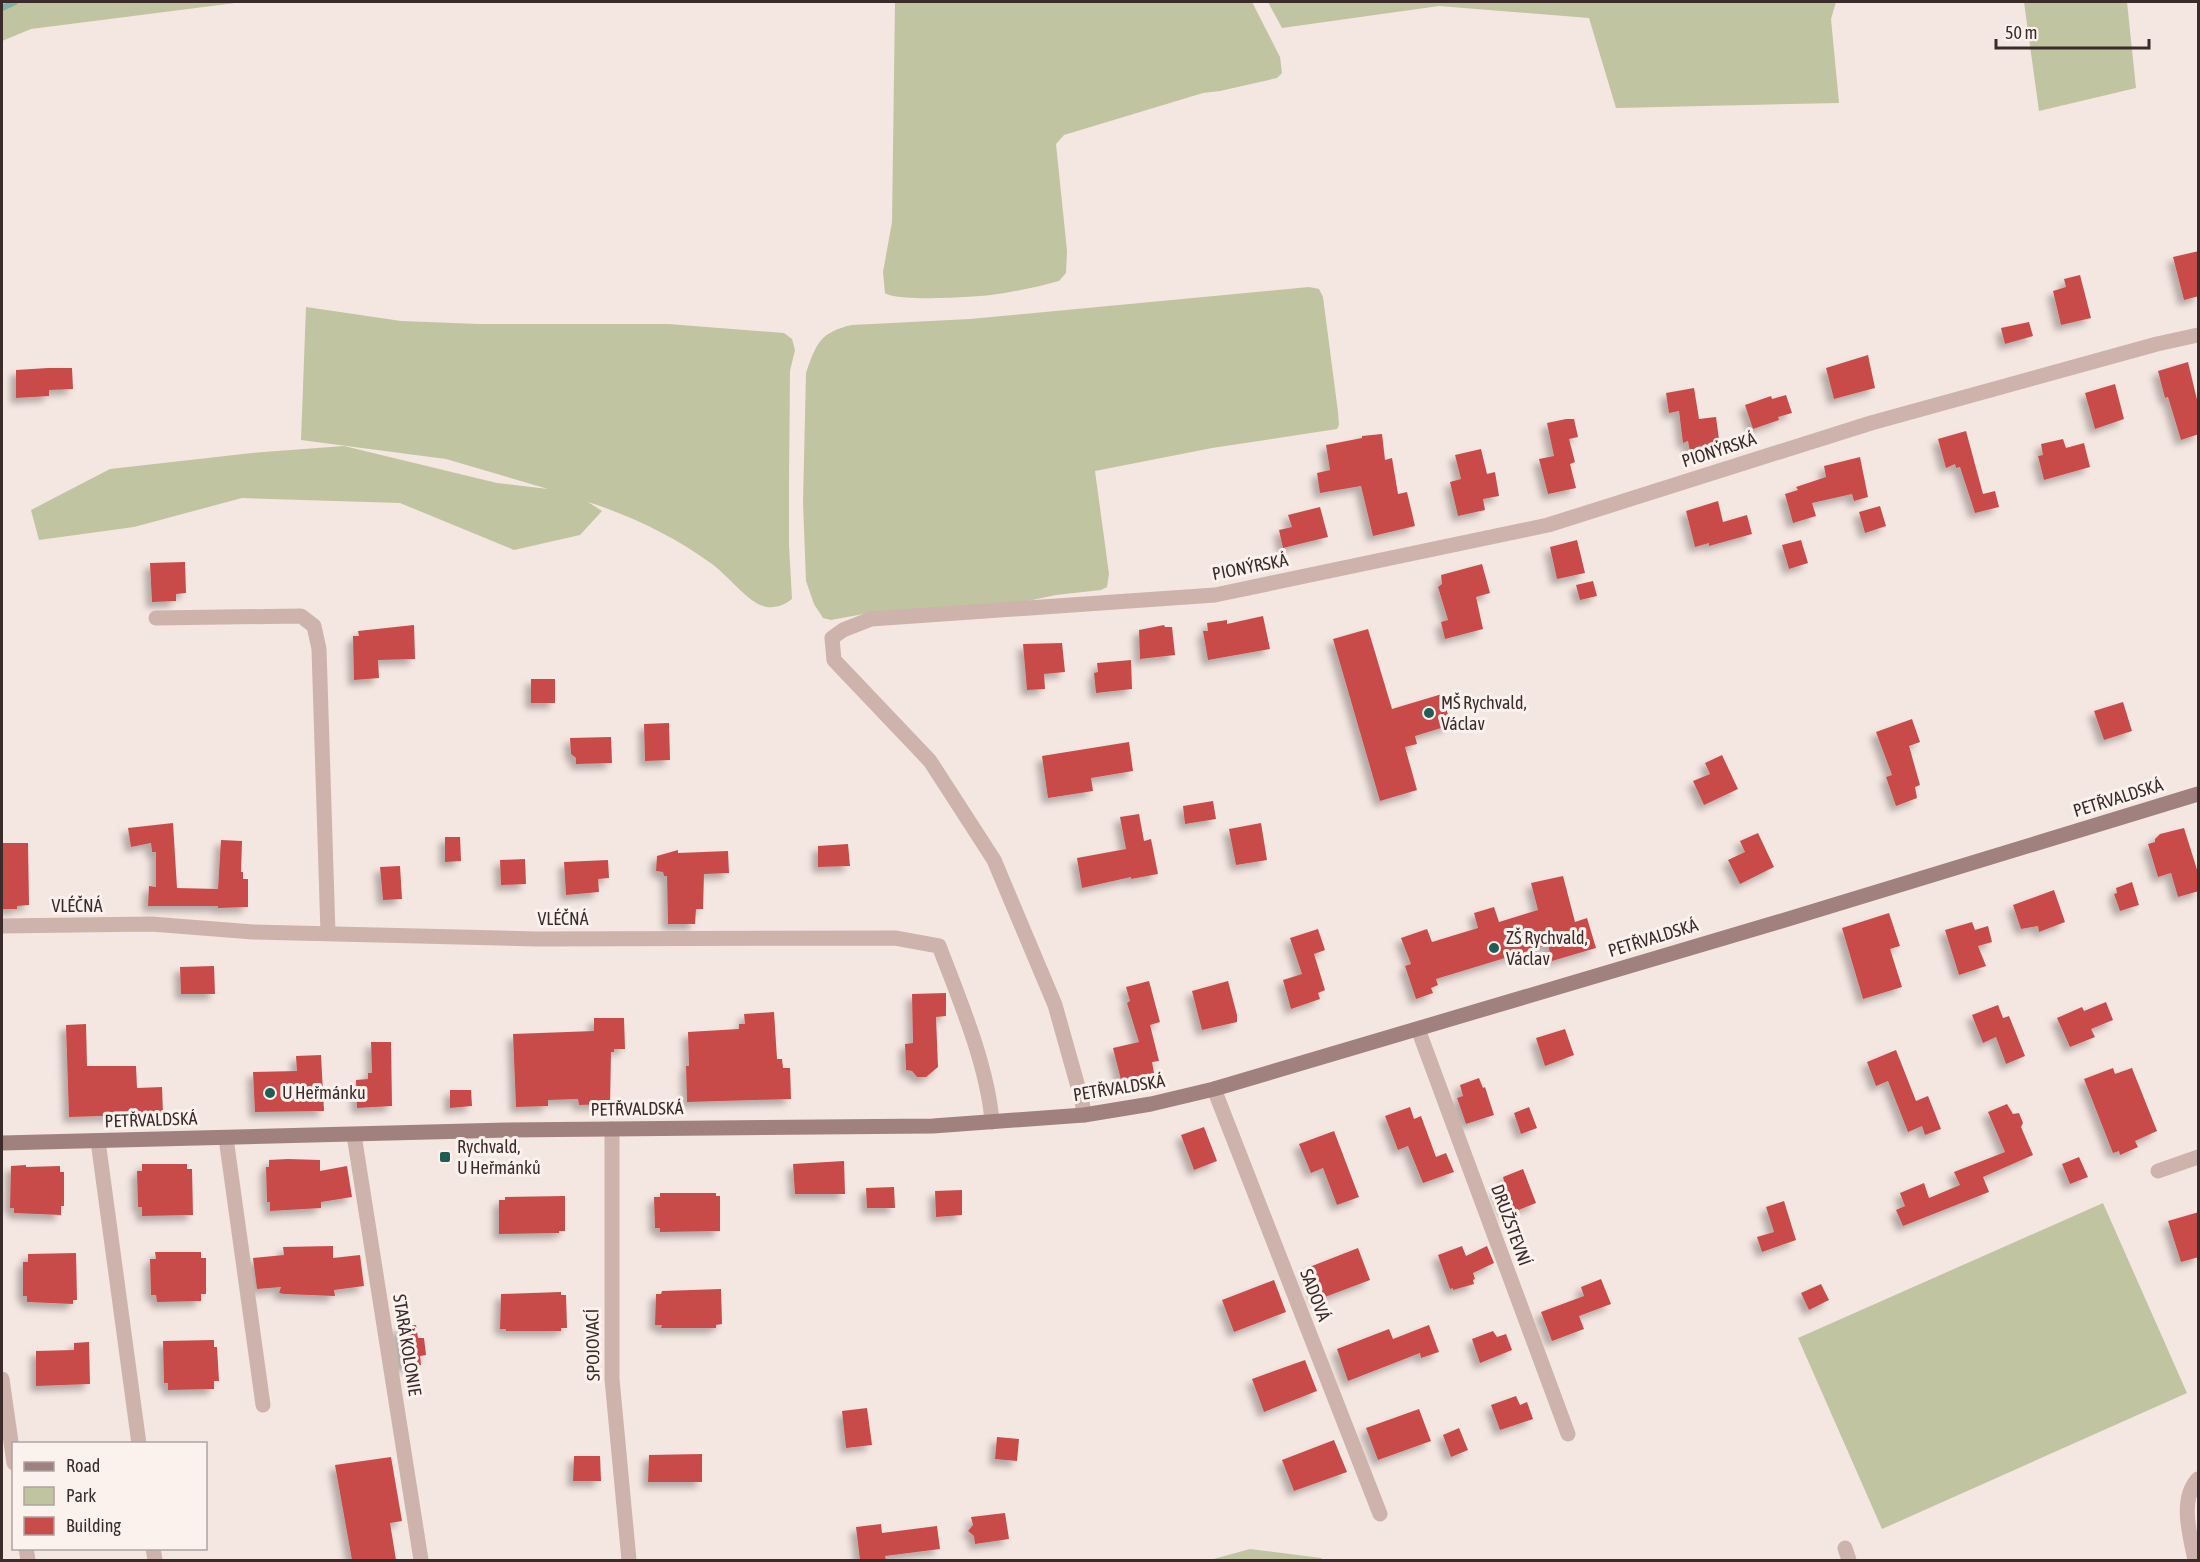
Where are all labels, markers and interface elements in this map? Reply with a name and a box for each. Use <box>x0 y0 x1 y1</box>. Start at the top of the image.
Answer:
scale bar <box>1996 12 2149 50</box>
text: 50 m <box>2005 22 2037 43</box>
street label: PIONÝRSKÁ <box>1679 428 1759 471</box>
street label: PIONÝRSKÁ <box>1210 549 1290 584</box>
place label: MŠ Rychvald, Václav <box>1441 692 1527 734</box>
marker: MŠ Rychvald, Václav <box>1422 706 1436 720</box>
street label: PETŘVALDSKÁ <box>2070 774 2165 821</box>
street label: VLÉČNÁ <box>52 895 103 916</box>
street label: VLÉČNÁ <box>538 908 589 929</box>
street label: PETŘVALDSKÁ <box>1605 914 1700 961</box>
place label: ZŠ Rychvald, Václav <box>1506 927 1588 969</box>
marker: ZŠ Rychvald, Václav <box>1487 941 1501 955</box>
street label: PETŘVALDSKÁ <box>1071 1070 1167 1105</box>
place label: U Heřmánku <box>282 1082 366 1103</box>
marker: U Heřmánku <box>263 1086 277 1100</box>
street label: PETŘVALDSKÁ <box>590 1097 684 1120</box>
street label: PETŘVALDSKÁ <box>104 1107 198 1132</box>
place label: Rychvald, U Heřmánků <box>457 1136 541 1178</box>
marker: Rychvald, U Heřmánků <box>438 1150 452 1164</box>
street label: DRUŽSTEVNÍ <box>1487 1181 1536 1268</box>
street label: SADOVÁ <box>1296 1266 1335 1324</box>
street label: STARÁ KOLONIE <box>389 1293 426 1398</box>
street label: SPOJOVACÍ <box>581 1309 604 1381</box>
legend <box>12 1442 207 1550</box>
text: Road <box>66 1455 100 1476</box>
text: Park <box>66 1485 96 1506</box>
text: Building <box>66 1515 121 1536</box>

